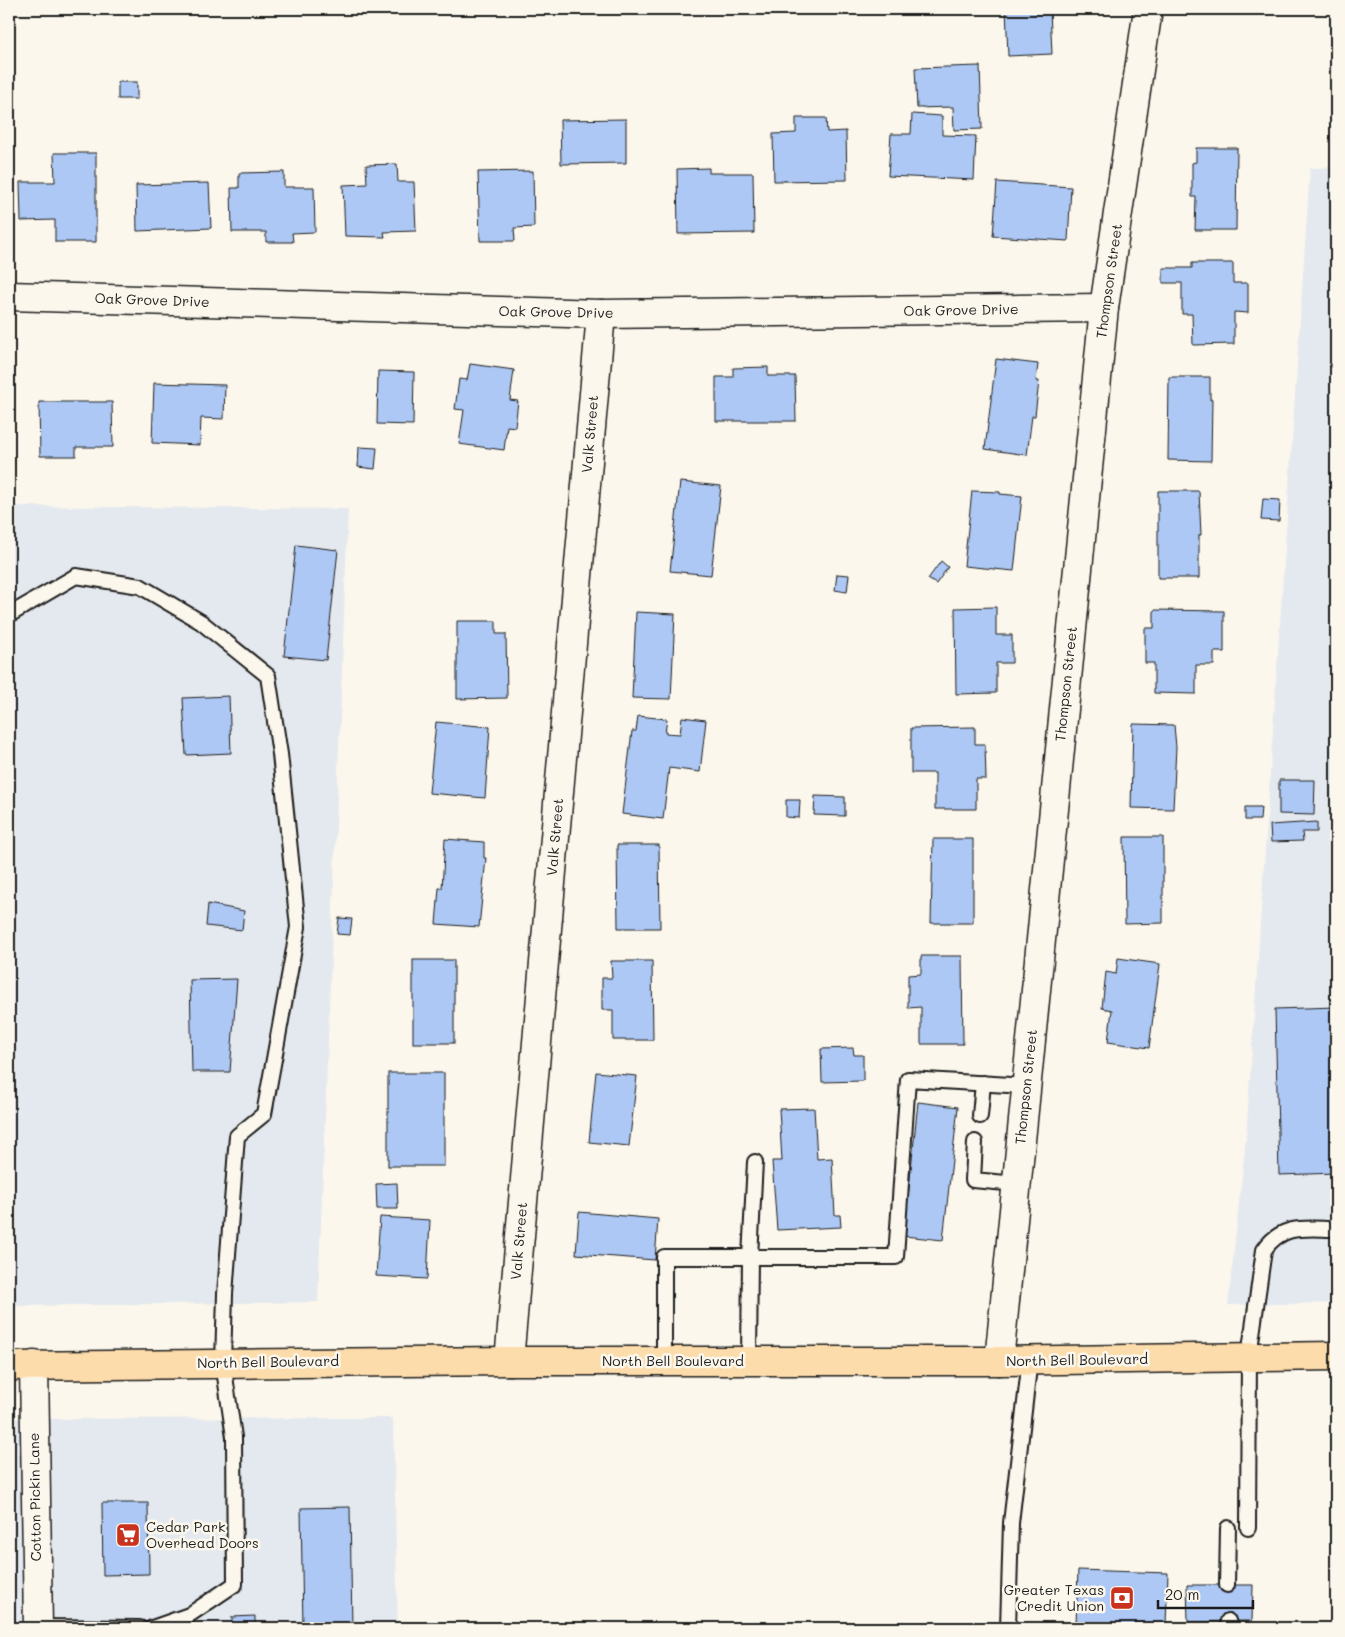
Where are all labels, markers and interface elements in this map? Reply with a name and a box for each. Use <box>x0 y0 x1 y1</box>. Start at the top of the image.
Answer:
street label: Thompson Street <box>1091 222 1126 340</box>
street label: Oak Grove Drive <box>94 288 210 311</box>
street label: Oak Grove Drive <box>903 299 1019 320</box>
street label: Oak Grove Drive <box>498 301 614 322</box>
street label: Valk Street <box>577 394 602 473</box>
street label: Thompson Street <box>1050 625 1081 742</box>
street label: Valk Street <box>542 797 567 876</box>
street label: Thompson Street <box>1010 1028 1041 1145</box>
street label: Valk Street <box>506 1201 531 1280</box>
street label: North Bell Boulevard <box>1006 1349 1148 1370</box>
street label: North Bell Boulevard <box>197 1351 339 1372</box>
street label: North Bell Boulevard <box>602 1351 744 1370</box>
street label: Cotton Pickin Lane <box>24 1433 45 1562</box>
place label: Cedar Park Overhead Doors <box>146 1517 259 1552</box>
supermarket icon: Cedar Park Overhead Doors <box>115 1522 141 1548</box>
scale bar <box>1158 1577 1252 1609</box>
place label: Greater Texas Credit Union <box>1004 1580 1104 1615</box>
text: 20 m <box>1165 1584 1199 1604</box>
bank icon: Greater Texas Credit Union <box>1109 1585 1135 1611</box>

